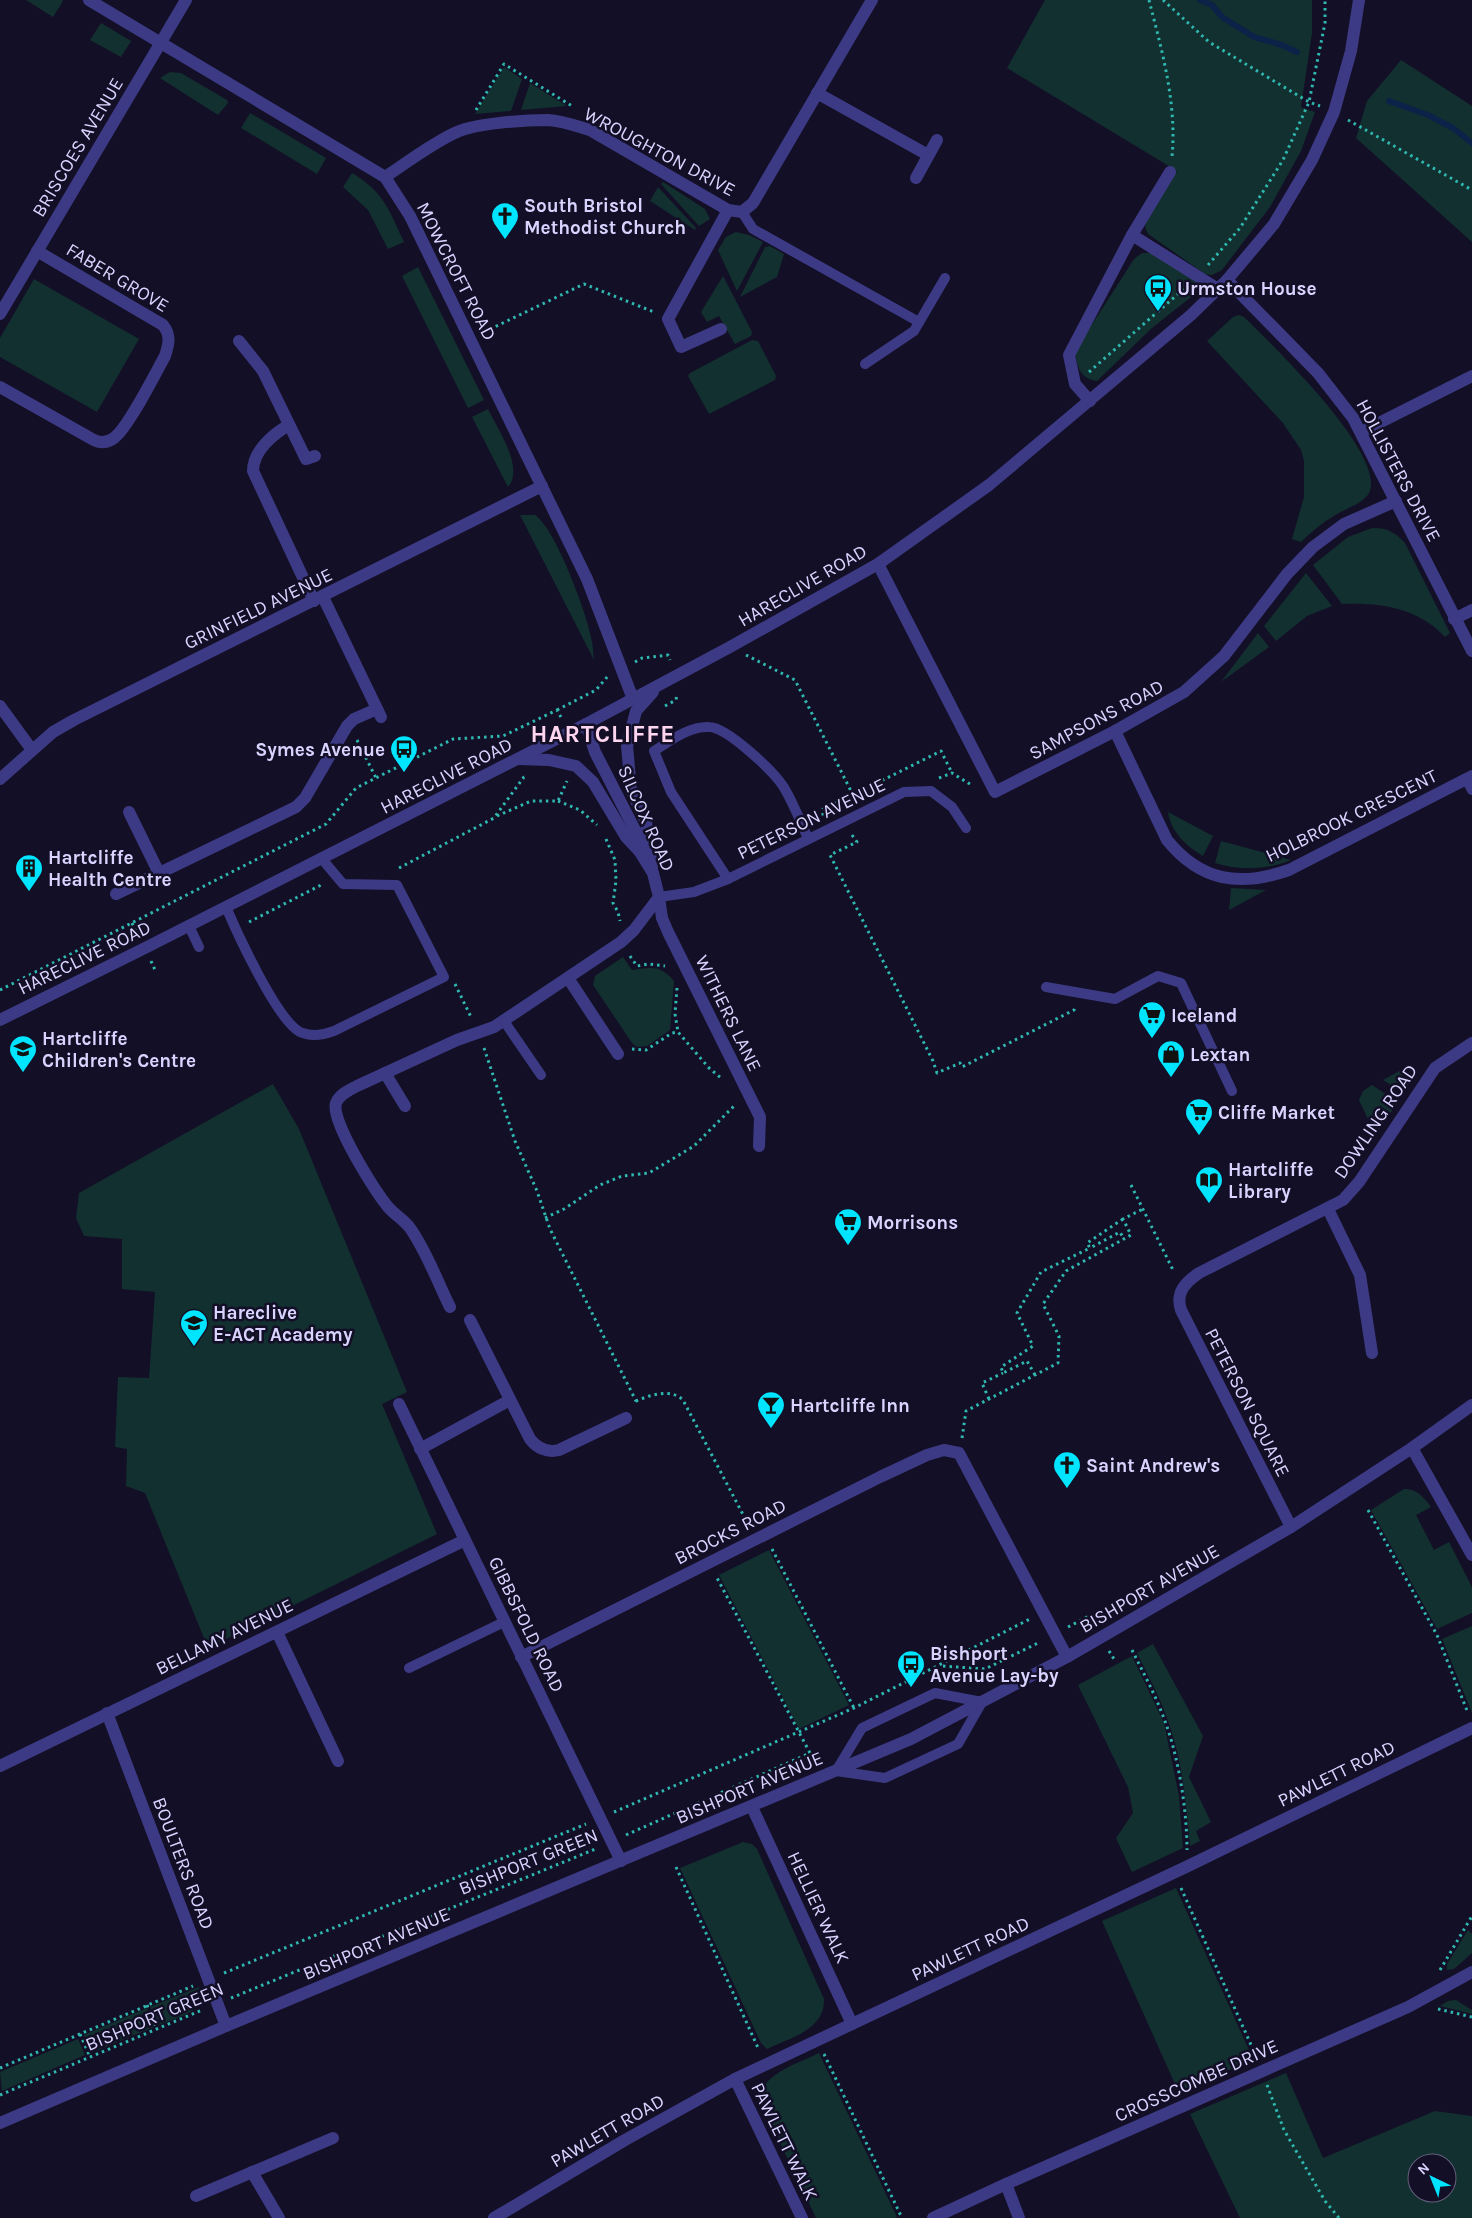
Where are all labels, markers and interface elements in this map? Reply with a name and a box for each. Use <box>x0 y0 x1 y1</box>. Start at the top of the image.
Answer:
street label: BRISCOES AVENUE <box>28 74 128 221</box>
street label: WROUGHTON DRIVE <box>580 103 739 201</box>
place label: South Bristol Methodist Church <box>524 195 686 239</box>
street label: MOWCROFT ROAD <box>412 199 500 344</box>
church icon: South Bristol Methodist Church <box>490 201 520 240</box>
street label: FABER GROVE <box>62 239 173 317</box>
bus stop icon: Urmston House <box>1143 273 1173 312</box>
place label: Urmston House <box>1177 278 1317 300</box>
street label: HOLLISTERS DRIVE <box>1351 395 1445 545</box>
street label: HARECLIVE ROAD <box>734 540 871 632</box>
street label: GRINFIELD AVENUE <box>181 564 336 654</box>
street label: SAMPSONS ROAD <box>1025 675 1167 765</box>
district label: HARTCLIFFE <box>531 720 675 748</box>
street label: HARECLIVE ROAD <box>377 733 516 819</box>
bus stop icon: Symes Avenue <box>389 734 419 773</box>
place label: Symes Avenue <box>255 739 385 761</box>
street label: SILCOX ROAD <box>613 762 679 875</box>
street label: HOLBROOK CRESCENT <box>1262 765 1441 867</box>
street label: PETERSON AVENUE <box>734 773 889 864</box>
place label: Hartcliffe Health Centre <box>48 847 171 891</box>
building icon: Hartcliffe Health Centre <box>14 853 44 892</box>
street label: HARECLIVE ROAD <box>14 916 154 1000</box>
street label: WITHERS LANE <box>691 952 766 1075</box>
supermarket icon: Iceland <box>1137 1000 1167 1039</box>
place label: Iceland <box>1171 1005 1237 1027</box>
place label: Hartcliffe Children's Centre <box>42 1028 196 1072</box>
school or university icon: Hartcliffe Children's Centre <box>8 1034 38 1073</box>
shop icon: Lextan <box>1156 1039 1186 1078</box>
place label: Lextan <box>1190 1044 1250 1066</box>
street label: DOWLING ROAD <box>1329 1060 1422 1183</box>
supermarket icon: Cliffe Market <box>1184 1097 1214 1136</box>
place label: Cliffe Market <box>1218 1102 1335 1124</box>
place label: Hartcliffe Library <box>1228 1159 1314 1203</box>
library icon: Hartcliffe Library <box>1194 1165 1224 1204</box>
supermarket icon: Morrisons <box>833 1207 863 1246</box>
place label: Morrisons <box>867 1212 958 1234</box>
place label: Hareclive E-ACT Academy <box>213 1302 353 1346</box>
school or university icon: Hareclive E-ACT Academy <box>179 1308 209 1347</box>
street label: PETERSON SQUARE <box>1200 1324 1294 1480</box>
bar icon: Hartcliffe Inn <box>756 1390 786 1429</box>
place label: Hartcliffe Inn <box>790 1395 910 1417</box>
church icon: Saint Andrew's <box>1052 1450 1082 1489</box>
place label: Saint Andrew's <box>1086 1455 1220 1477</box>
street label: BROCKS ROAD <box>671 1494 790 1569</box>
street label: BISHPORT AVENUE <box>1076 1540 1223 1638</box>
street label: GIBBSFOLD ROAD <box>484 1553 568 1696</box>
street label: BELLAMY AVENUE <box>152 1594 297 1680</box>
place label: Bishport Avenue Lay-by <box>930 1643 1059 1687</box>
bus stop icon: Bishport Avenue Lay-by <box>896 1649 926 1688</box>
street label: PAWLETT ROAD <box>1274 1736 1399 1812</box>
street label: BISHPORT AVENUE <box>673 1747 826 1829</box>
street label: BOULTERS ROAD <box>148 1794 218 1932</box>
street label: BISHPORT GREEN <box>456 1824 601 1900</box>
street label: HELLIER WALK <box>783 1848 854 1967</box>
street label: BISHPORT AVENUE <box>300 1903 453 1985</box>
street label: PAWLETT ROAD <box>908 1912 1033 1986</box>
street label: BISHPORT GREEN <box>82 1978 227 2056</box>
street label: CROSSCOMBE DRIVE <box>1111 2035 1281 2127</box>
street label: PAWLETT WALK <box>746 2079 822 2204</box>
street label: PAWLETT ROAD <box>547 2089 668 2172</box>
north arrow <box>1407 2153 1457 2203</box>
text: N <box>1414 2159 1433 2179</box>

